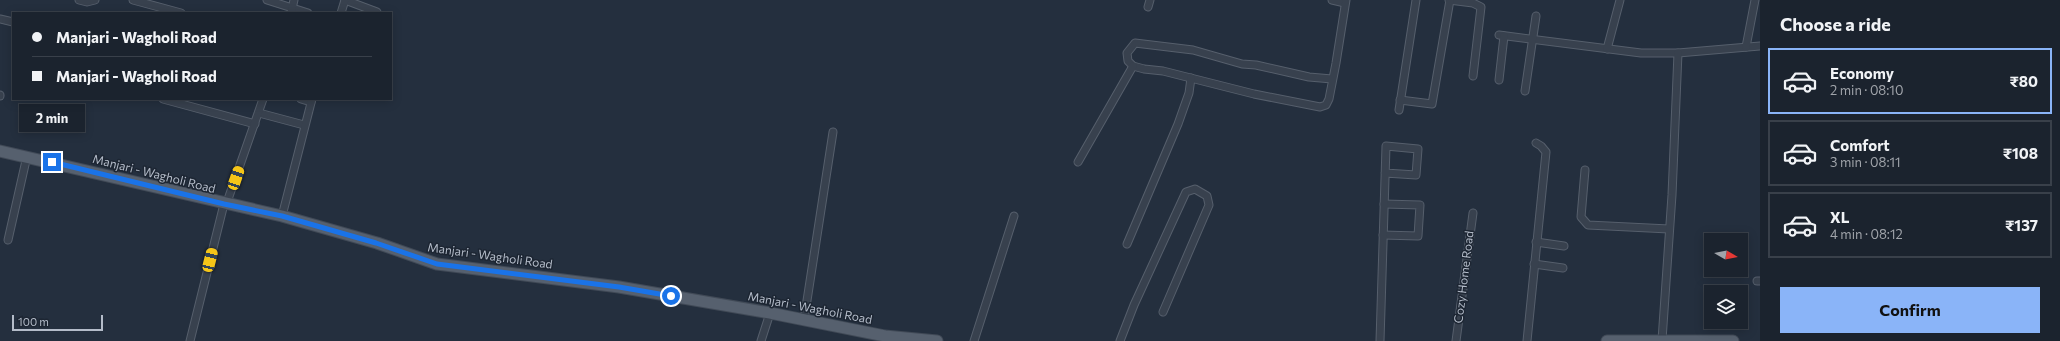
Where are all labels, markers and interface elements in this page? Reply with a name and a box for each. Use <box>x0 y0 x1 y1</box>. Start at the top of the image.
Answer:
text: Choose a ride <box>1780 13 1891 35</box>
text: Manjari - Wagholi Road <box>56 28 217 46</box>
icon: car <box>1782 63 1818 99</box>
text: Economy <box>1830 64 1894 82</box>
text: Manjari - Wagholi Road <box>56 67 217 85</box>
text: ₹80 <box>2009 72 2038 90</box>
text: 2 min · 08:10 <box>1830 82 1903 98</box>
callout: 2 min <box>19 104 85 132</box>
text: 2 min <box>36 110 68 126</box>
icon: car <box>1782 135 1818 171</box>
text: Comfort <box>1830 136 1890 154</box>
text: ₹108 <box>2003 144 2038 162</box>
street label: Manjari - Wagholi Road <box>91 151 217 195</box>
route end <box>43 153 61 171</box>
text: 3 min · 08:11 <box>1830 154 1901 170</box>
car <box>226 165 246 191</box>
icon: car <box>1782 207 1818 243</box>
text: XL <box>1830 208 1849 226</box>
text: ₹137 <box>2005 216 2038 234</box>
text: 4 min · 08:12 <box>1830 226 1903 242</box>
street label: Cozy Home Road <box>1450 230 1476 324</box>
north arrow <box>1704 233 1748 277</box>
map controls <box>1704 233 1748 329</box>
street label: Manjari - Wagholi Road <box>427 239 554 271</box>
car <box>201 247 219 273</box>
button: layers <box>1704 285 1748 329</box>
route start <box>662 287 680 305</box>
button: Confirm <box>1780 287 2040 333</box>
street label: Manjari - Wagholi Road <box>747 288 874 326</box>
scale bar <box>12 313 103 332</box>
text: 100 m <box>18 315 49 328</box>

